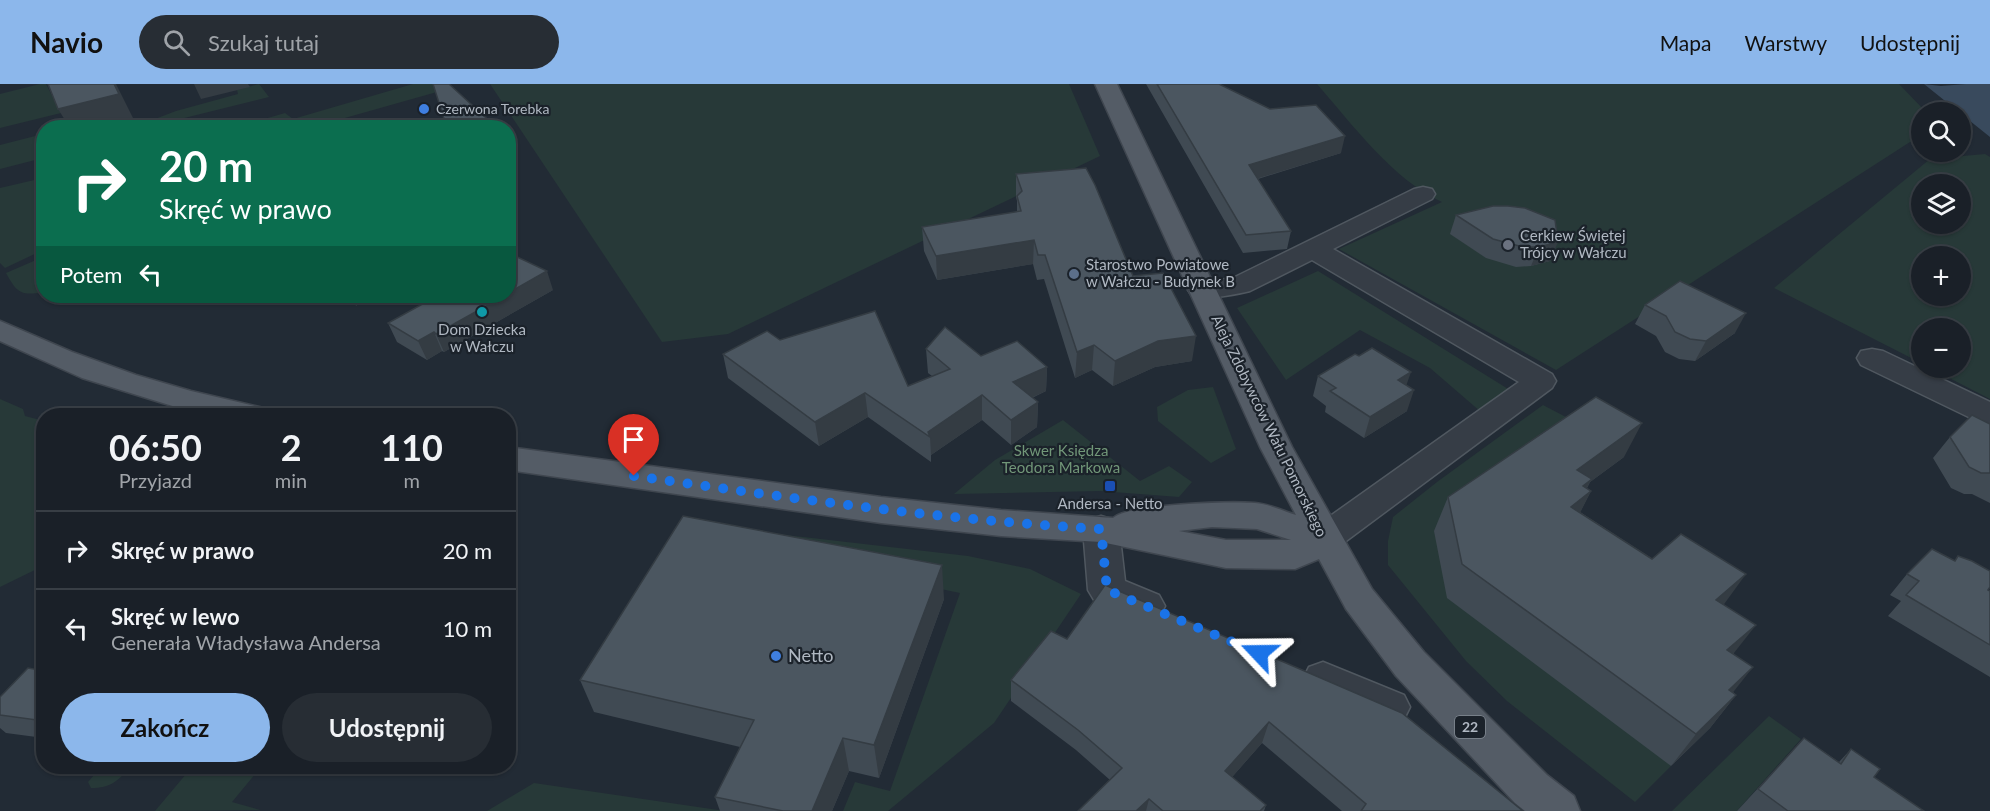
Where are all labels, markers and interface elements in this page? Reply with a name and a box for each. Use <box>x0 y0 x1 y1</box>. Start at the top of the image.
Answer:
search box <box>139 15 559 69</box>
text: Navio <box>30 25 103 59</box>
icon: search <box>160 26 193 59</box>
text: Szukaj tutaj <box>208 29 319 56</box>
text: Mapa <box>1660 30 1712 55</box>
text: Warstwy <box>1745 30 1827 55</box>
text: Udostępnij <box>1860 30 1960 55</box>
place label: Czerwona Torebka <box>436 100 549 117</box>
marker: Czerwona Torebka <box>417 102 431 116</box>
map controls <box>1911 102 1971 378</box>
button: search <box>1911 102 1971 162</box>
text: 20 m <box>159 141 253 191</box>
icon: right <box>60 144 138 222</box>
button: layers <box>1911 174 1971 234</box>
text: Skręć w prawo <box>159 192 332 225</box>
place label: Cerkiew Świętej Trójcy w Wałczu <box>1520 226 1627 261</box>
marker: Cerkiew Świętej Trójcy w Wałczu <box>1501 238 1515 252</box>
button: + <box>1911 246 1971 306</box>
place label: Starostwo Powiatowe w Wałczu - Budynek B <box>1086 255 1235 290</box>
icon: left <box>134 258 167 291</box>
text: Potem <box>60 261 122 288</box>
marker: Starostwo Powiatowe w Wałczu - Budynek B <box>1067 267 1081 281</box>
marker: Dom Dziecka w Wałczu <box>475 305 489 319</box>
street label: Aleja Zdobywców Wału Pomorskiego <box>1208 312 1332 539</box>
button: − <box>1911 318 1971 378</box>
place label: Dom Dziecka w Wałczu <box>438 320 526 355</box>
pin <box>608 414 659 476</box>
icon: arrive <box>617 423 650 456</box>
text: 06:50 <box>109 425 202 469</box>
text: 2 <box>281 425 302 469</box>
text: 110 <box>380 425 443 469</box>
park label: Skwer Księdza Teodora Markowa <box>1002 441 1120 476</box>
text: Przyjazd <box>119 468 192 492</box>
text: min <box>275 468 307 492</box>
text: m <box>403 468 420 492</box>
marker: Andersa - Netto <box>1103 479 1117 493</box>
place label: Andersa - Netto <box>1057 494 1163 512</box>
icon: right <box>60 534 93 567</box>
text: Skręć w prawo <box>111 537 254 564</box>
text: 20 m <box>443 537 492 564</box>
text: Skręć w lewo <box>111 603 240 630</box>
icon: left <box>60 612 93 645</box>
text: 10 m <box>443 615 492 642</box>
position arrow <box>1227 621 1291 685</box>
text: Generała Władysława Andersa <box>111 630 381 654</box>
place label: Netto <box>788 644 833 666</box>
marker: Netto <box>769 649 783 663</box>
button: Zakończ <box>60 693 270 762</box>
button: Udostępnij <box>282 693 492 762</box>
road number: 22 <box>1455 716 1485 738</box>

